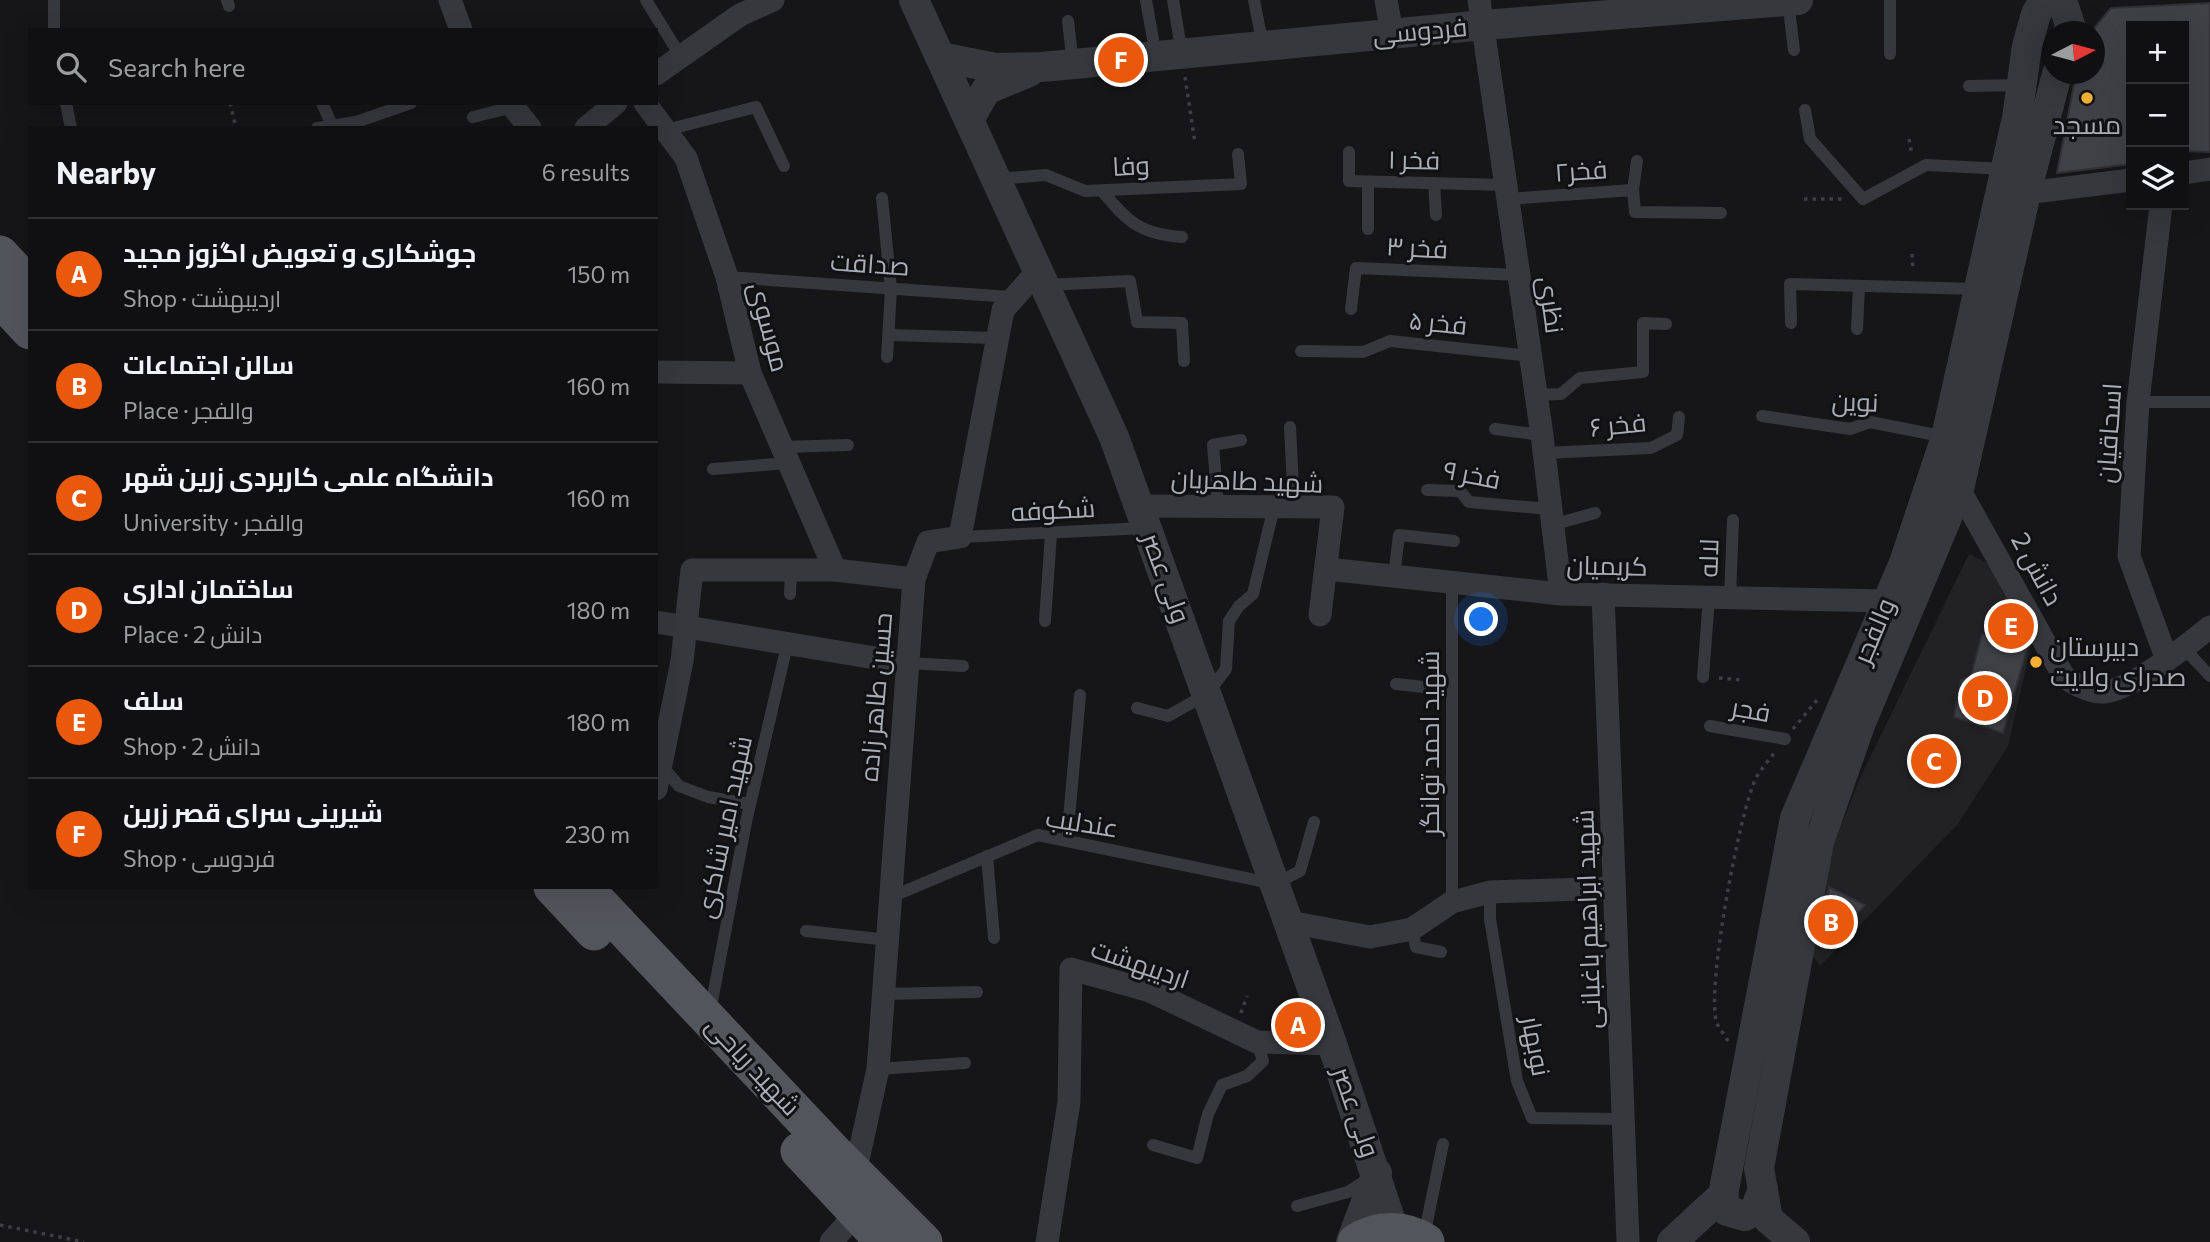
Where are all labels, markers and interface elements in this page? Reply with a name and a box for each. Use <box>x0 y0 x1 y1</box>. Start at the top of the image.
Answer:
street label: فردوسی <box>1371 10 1469 51</box>
north arrow <box>2042 21 2105 84</box>
map controls <box>2126 21 2189 210</box>
button: + <box>2126 21 2189 84</box>
search box <box>28 28 658 105</box>
pin: F <box>1098 34 1144 86</box>
icon: search <box>52 48 90 86</box>
text: Search here <box>108 51 246 82</box>
button: − <box>2126 84 2189 147</box>
marker: مسجد <box>2079 90 2095 106</box>
place label: مسجد <box>2053 108 2121 139</box>
street label: فخر ۱ <box>1388 143 1440 175</box>
button: layers <box>2126 147 2189 210</box>
street label: وفا <box>1111 148 1151 182</box>
street label: فخر۲ <box>1553 152 1608 188</box>
text: Nearby <box>56 153 156 190</box>
text: 6 results <box>542 158 630 186</box>
street label: فخر ۳ <box>1385 229 1449 265</box>
text: جوشکاری و تعویض اگزوز مجید <box>123 236 476 267</box>
street label: صداقت <box>829 244 911 281</box>
text: A <box>71 260 87 288</box>
text: 150 m <box>567 260 630 288</box>
street label: نظری <box>1532 274 1572 336</box>
street label: موسوی <box>743 278 797 375</box>
text: Shop · اردیبهشت <box>123 284 281 312</box>
street label: فخر ۵ <box>1407 303 1469 341</box>
text: سالن اجتماعات <box>123 348 294 379</box>
text: B <box>71 372 87 400</box>
text: 160 m <box>567 372 630 400</box>
street label: اسحاقیان <box>2089 382 2127 484</box>
street label: نوین <box>1831 384 1879 419</box>
text: Place · والفجر <box>123 396 254 424</box>
street label: فخر ۶ <box>1588 405 1648 443</box>
street label: فخر ۹ <box>1441 453 1504 495</box>
text: دانشگاه علمی کاربردی زرین شهر <box>123 460 494 491</box>
street label: شهید طاهریان <box>1170 461 1324 500</box>
text: C <box>71 484 87 512</box>
text: 160 m <box>567 484 630 512</box>
street label: شکوفه <box>1010 491 1096 527</box>
text: University · والفجر <box>123 508 304 536</box>
street label: ولی عصر <box>1134 526 1198 628</box>
street label: دانش 2 <box>2004 527 2071 611</box>
street label: لاله <box>1691 538 1724 578</box>
street label: کریمیان <box>1566 548 1648 582</box>
text: ساختمان اداری <box>123 572 294 603</box>
street label: والفجر <box>1844 593 1901 670</box>
text: D <box>71 596 87 624</box>
text: 180 m <box>567 596 630 624</box>
pin: E <box>1988 600 2034 652</box>
your location <box>1464 602 1498 636</box>
street label: حسین طاهر زاده <box>852 611 899 783</box>
text: Place · دانش 2 <box>123 620 262 648</box>
place label: دبیرستان صدرای ولایت <box>2050 630 2186 692</box>
street label: شهید احمد توانگر <box>1413 650 1446 838</box>
marker: دبیرستان صدرای ولایت <box>2028 654 2044 670</box>
pin: D <box>1962 672 2008 724</box>
text: سلف <box>123 684 184 715</box>
street label: فجر <box>1727 690 1773 728</box>
text: E <box>72 708 86 736</box>
text: 180 m <box>567 708 630 736</box>
text: Shop · دانش 2 <box>123 732 261 760</box>
street label: شهید امیر شاکری <box>688 733 759 921</box>
pin: C <box>1911 735 1957 787</box>
text: شیرینی سرای قصر زرین <box>123 796 383 827</box>
street label: عندلیب <box>1044 801 1121 843</box>
street label: شهید ابراهیم باغبانی <box>1567 809 1610 1029</box>
text: F <box>72 820 86 848</box>
text: 230 m <box>565 820 630 848</box>
text: Shop · فردوسی <box>123 844 275 872</box>
pin: B <box>1808 896 1854 948</box>
street label: اردیبهشت <box>1087 931 1194 996</box>
pin: A <box>1275 999 1321 1051</box>
street label: شهید ریاحی <box>699 1009 808 1122</box>
street label: نوبهار <box>1514 1011 1558 1079</box>
street label: ولی عصر <box>1325 1060 1387 1162</box>

